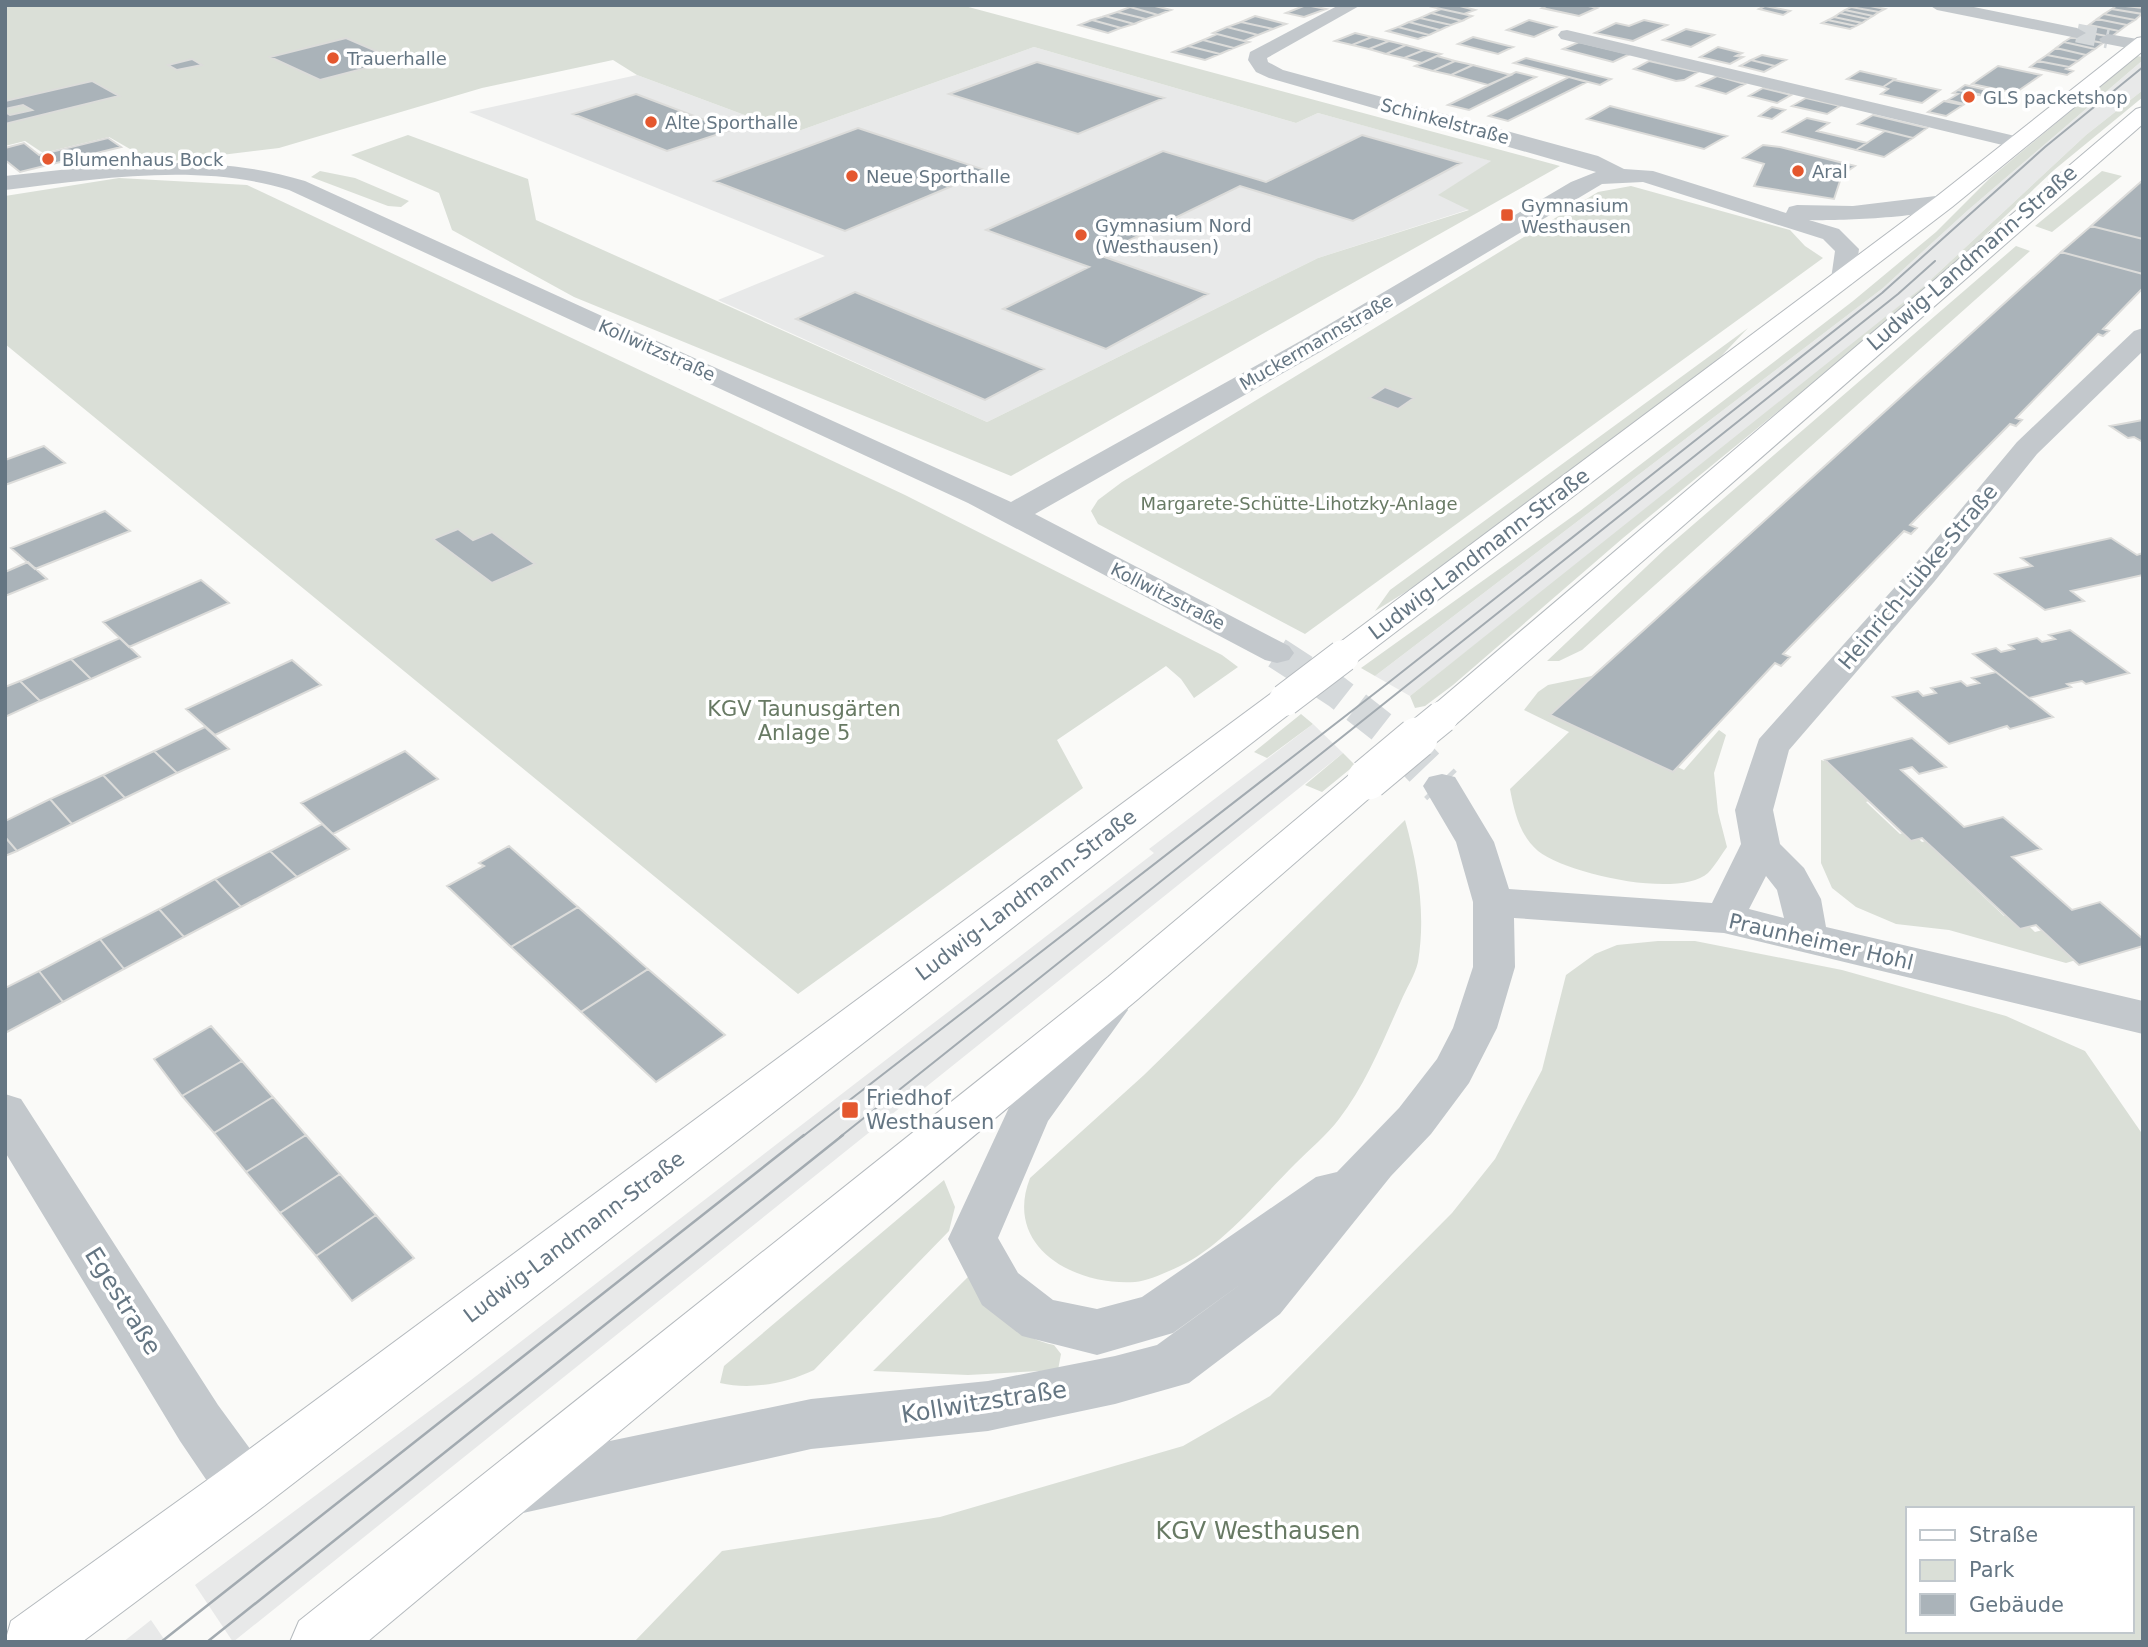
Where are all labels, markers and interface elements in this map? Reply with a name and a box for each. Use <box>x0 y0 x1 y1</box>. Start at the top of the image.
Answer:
place label: Trauerhalle <box>346 48 447 69</box>
marker: Trauerhalle <box>325 50 341 66</box>
place label: GLS packetshop <box>1983 87 2128 108</box>
marker: GLS packetshop <box>1961 89 1977 105</box>
street label: Schinkelstraße <box>1378 94 1512 148</box>
place label: Alte Sporthalle <box>665 112 798 133</box>
marker: Alte Sporthalle <box>643 114 659 130</box>
place label: Blumenhaus Bock <box>62 149 224 170</box>
marker: Blumenhaus Bock <box>40 151 56 167</box>
street label: Ludwig-Landmann-Straße <box>1862 160 2082 356</box>
place label: Aral <box>1812 161 1848 182</box>
marker: Aral <box>1790 163 1806 179</box>
place label: Neue Sporthalle <box>866 166 1011 187</box>
marker: Neue Sporthalle <box>844 168 860 184</box>
place label: Gymnasium Westhausen <box>1521 195 1631 237</box>
marker: Gymnasium Westhausen <box>1499 207 1515 223</box>
place label: Gymnasium Nord (Westhausen) <box>1095 215 1252 257</box>
marker: Gymnasium Nord (Westhausen) <box>1073 227 1089 243</box>
street label: Muckermannstraße <box>1236 290 1396 394</box>
street label: Kollwitzstraße <box>595 315 719 385</box>
street label: Ludwig-Landmann-Straße <box>1364 463 1594 645</box>
street label: Heinrich-Lübke-Straße <box>1834 480 2002 674</box>
park label: Margarete-Schütte-Lihotzky-Anlage <box>1140 493 1458 514</box>
street label: Kollwitzstraße <box>1107 558 1229 634</box>
park label: KGV Taunusgärten Anlage 5 <box>707 697 901 745</box>
street label: Ludwig-Landmann-Straße <box>911 804 1141 986</box>
street label: Praunheimer Hohl <box>1726 909 1916 975</box>
place label: Friedhof Westhausen <box>866 1086 994 1134</box>
marker: Friedhof Westhausen <box>840 1100 860 1120</box>
street label: Ludwig-Landmann-Straße <box>459 1146 689 1328</box>
street label: Egestraße <box>79 1242 167 1360</box>
street label: Kollwitzstraße <box>899 1375 1069 1429</box>
legend <box>1906 1507 2134 1633</box>
park label: KGV Westhausen <box>1156 1517 1361 1545</box>
text: Straße <box>1969 1523 2038 1547</box>
text: Park <box>1969 1558 2015 1582</box>
text: Gebäude <box>1969 1593 2064 1617</box>

